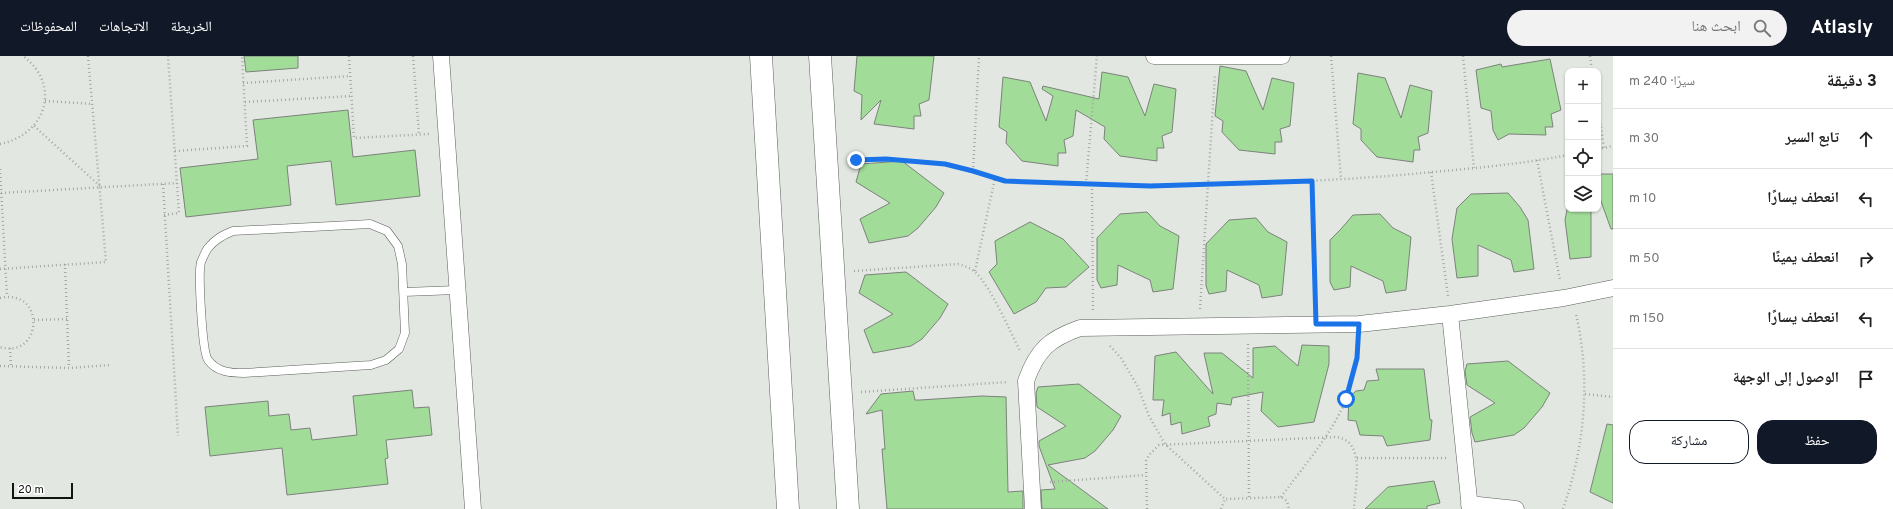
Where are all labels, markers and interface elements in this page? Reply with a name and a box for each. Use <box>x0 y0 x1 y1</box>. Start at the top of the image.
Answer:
search box <box>1507 10 1787 46</box>
text: Atlasly <box>1811 16 1873 40</box>
icon: search <box>1751 17 1773 39</box>
text: ابحث هنا <box>1692 18 1741 37</box>
text: المحفوظات <box>20 19 77 36</box>
text: الاتجاهات <box>99 19 149 36</box>
text: الخريطة <box>171 19 212 36</box>
map controls <box>1565 68 1601 212</box>
button: + <box>1565 68 1601 104</box>
text: 3 دقيقة <box>1827 71 1877 93</box>
text: سيرًا · 240 m <box>1629 74 1695 90</box>
button: − <box>1565 104 1601 140</box>
icon: ahead <box>1855 128 1877 150</box>
text: تابع السير <box>1785 129 1839 148</box>
text: 30 m <box>1629 131 1659 147</box>
button: locate <box>1565 140 1601 176</box>
route end <box>847 151 865 169</box>
button: layers <box>1565 176 1601 212</box>
icon: left <box>1855 188 1877 210</box>
text: انعطف يسارًا <box>1767 189 1839 208</box>
text: 10 m <box>1629 191 1656 207</box>
icon: right <box>1855 248 1877 270</box>
text: انعطف يمينًا <box>1772 249 1839 268</box>
text: 50 m <box>1629 251 1659 267</box>
icon: left <box>1855 308 1877 330</box>
text: انعطف يسارًا <box>1767 309 1839 328</box>
text: 150 m <box>1629 311 1664 327</box>
icon: arrive <box>1855 368 1877 390</box>
text: الوصول إلى الوجهة <box>1733 369 1839 388</box>
route start <box>1337 390 1355 408</box>
button: مشاركة <box>1629 420 1749 464</box>
button: حفظ <box>1757 420 1877 464</box>
scale bar <box>12 481 73 500</box>
text: 20 m <box>18 483 44 497</box>

